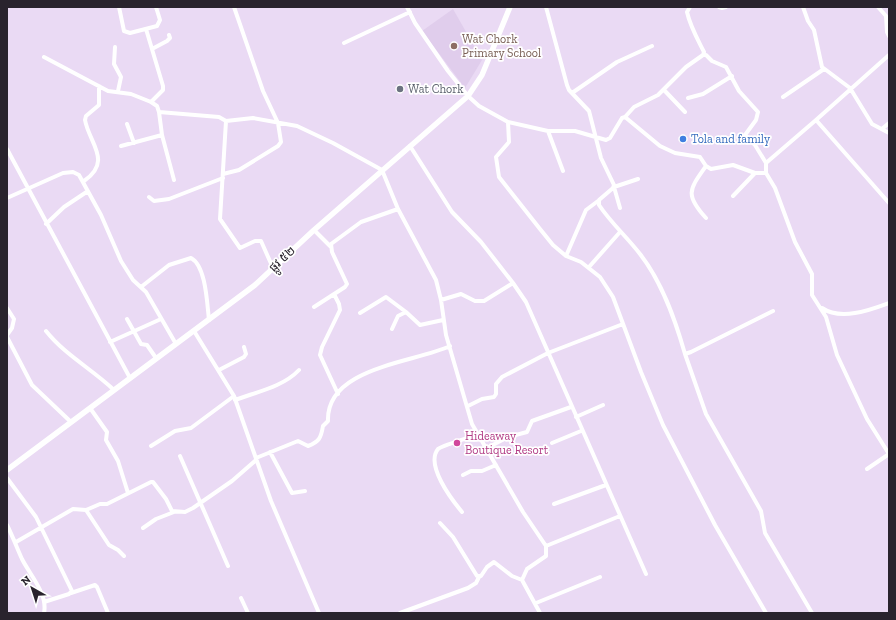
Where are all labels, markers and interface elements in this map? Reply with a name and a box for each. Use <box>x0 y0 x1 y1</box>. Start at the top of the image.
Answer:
place label: Wat Chork Primary School <box>462 32 541 60</box>
marker: Wat Chork Primary School <box>449 41 459 51</box>
place label: Wat Chork <box>408 82 464 96</box>
marker: Wat Chork <box>395 84 405 94</box>
place label: Tola and family <box>691 132 771 146</box>
marker: Tola and family <box>678 134 688 144</box>
street label: ផ្លូវ ៥២ <box>266 243 300 277</box>
place label: Hideaway Boutique Resort <box>465 429 549 457</box>
marker: Hideaway Boutique Resort <box>452 438 462 448</box>
north arrow <box>12 568 52 608</box>
text: N <box>19 573 34 588</box>

